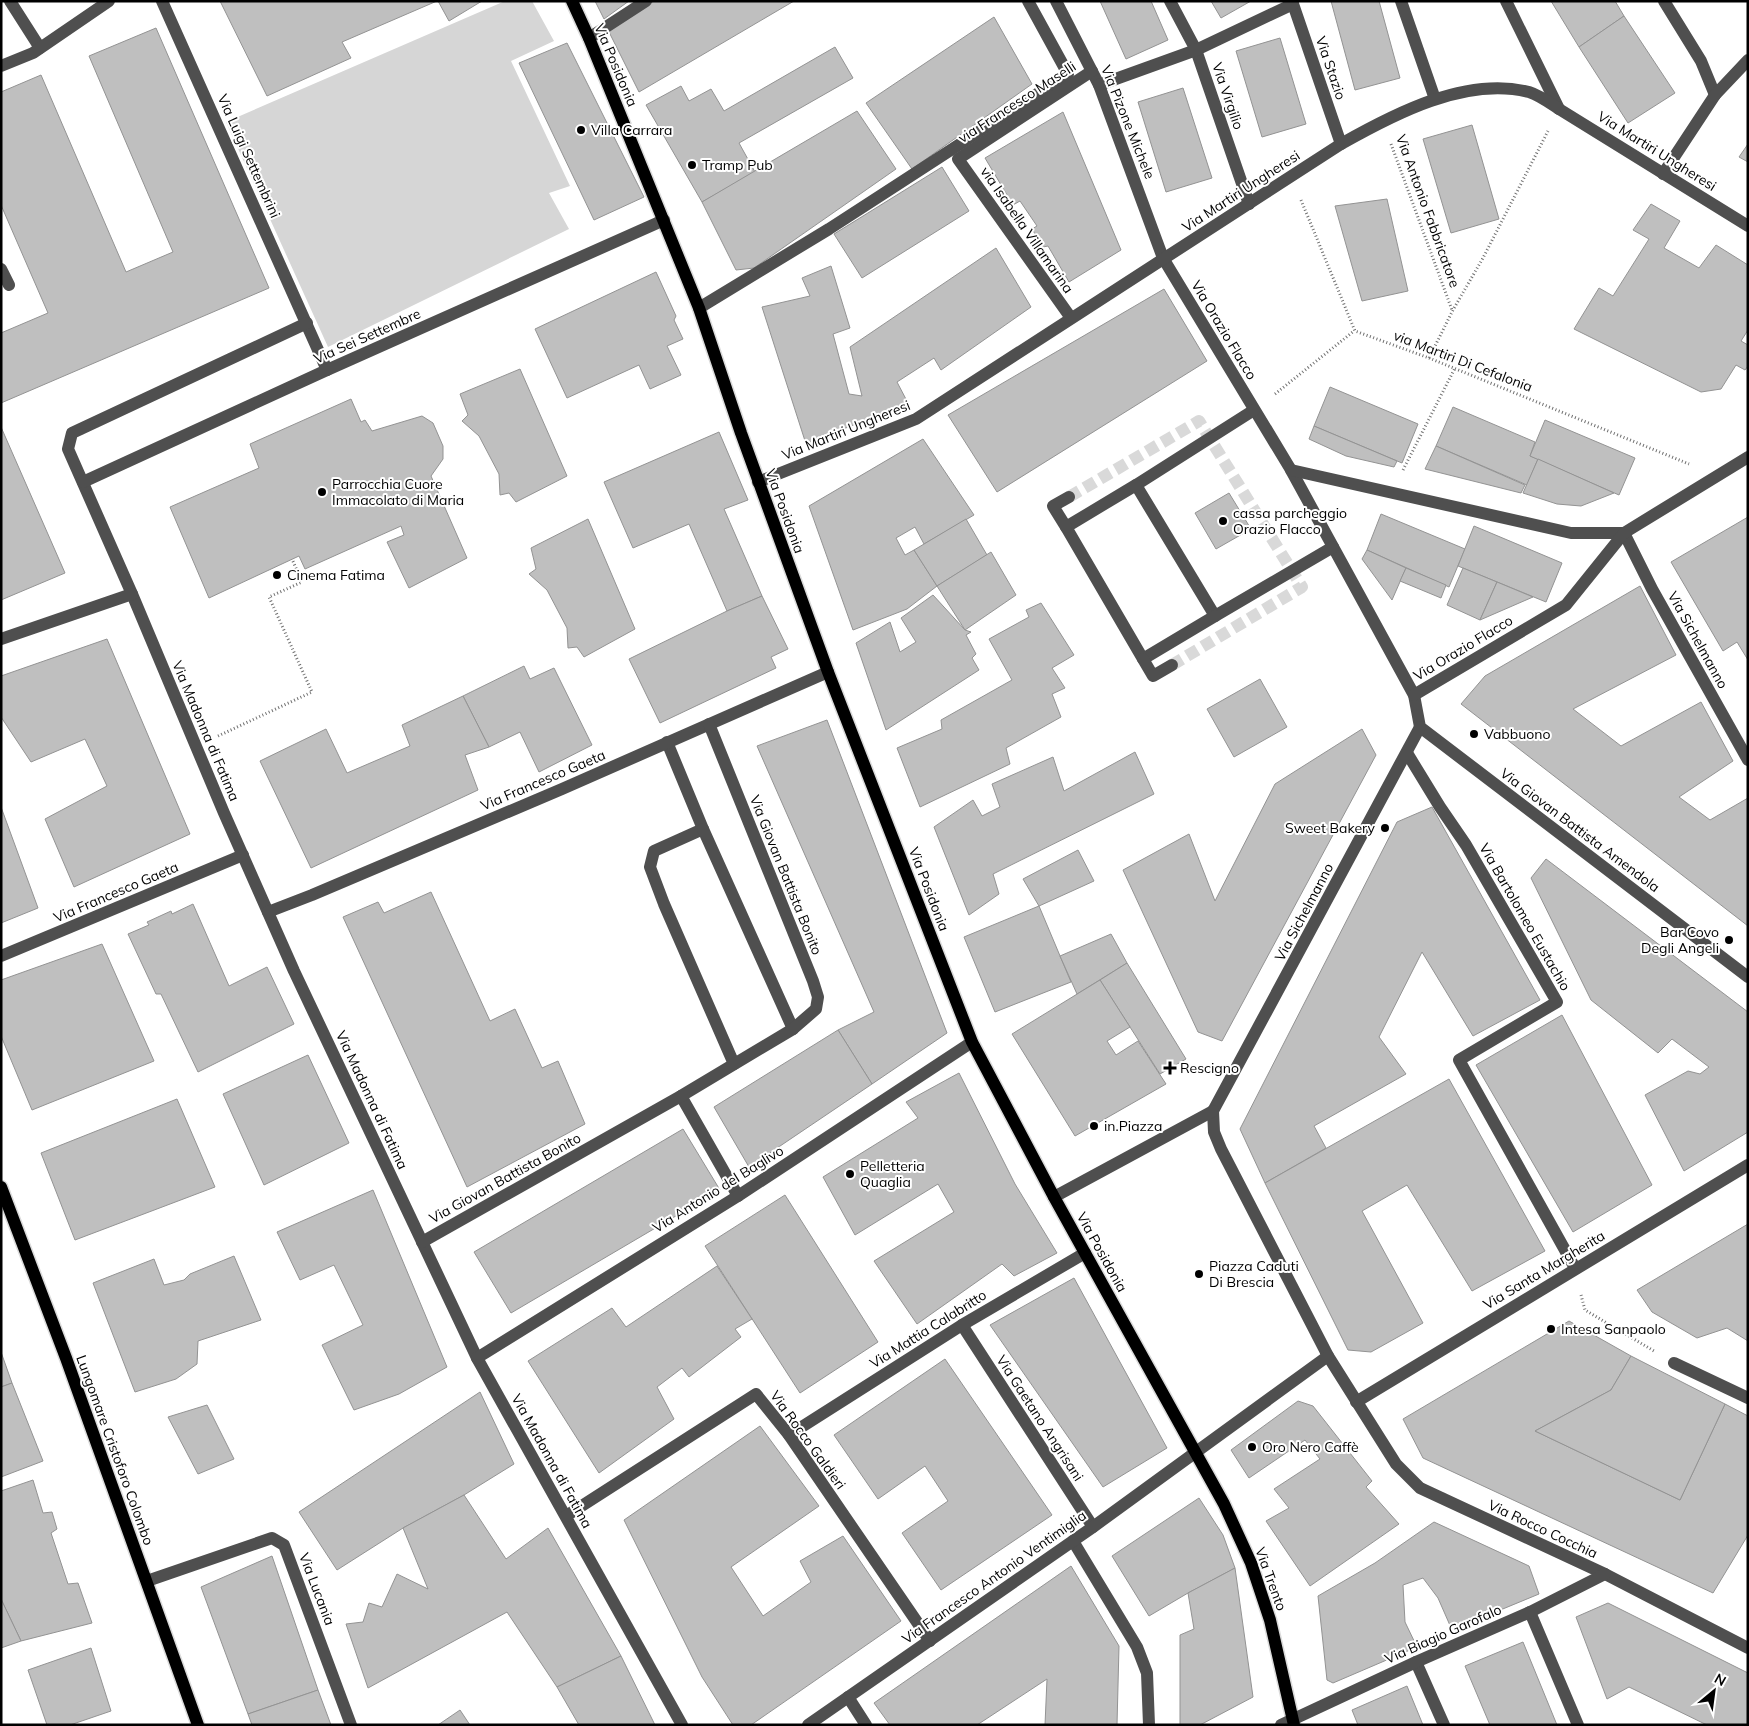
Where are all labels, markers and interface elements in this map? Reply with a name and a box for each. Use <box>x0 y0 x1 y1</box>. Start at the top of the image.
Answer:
street label: Via Posidonia <box>590 21 642 109</box>
street label: Via Stazio <box>1312 34 1350 102</box>
street label: via Francesco Maselli <box>955 57 1079 147</box>
street label: Via Virgilio <box>1208 60 1248 132</box>
street label: Via Pizone Michele <box>1097 62 1159 182</box>
street label: Via Luigi Settembrini <box>214 91 284 221</box>
street label: Via Martiri Ungheresi <box>1594 107 1720 195</box>
place label: Villa Carrara <box>591 121 672 139</box>
marker: Villa Carrara <box>575 124 587 136</box>
street label: Via Antonio Fabbricatore <box>1392 132 1464 290</box>
street label: Via Martiri Ungheresi <box>1179 146 1303 236</box>
place label: Tramp Pub <box>702 156 773 174</box>
marker: Tramp Pub <box>686 159 698 171</box>
street label: via Isabella Villamarina <box>976 163 1078 297</box>
street label: Via Orazio Flacco <box>1187 277 1261 383</box>
street label: Via Sei Settembre <box>311 304 423 368</box>
street label: via Martiri Di Cefalonia <box>1391 326 1535 396</box>
street label: Via Martiri Ungheresi <box>779 396 913 464</box>
street label: Via Posidonia <box>761 466 809 556</box>
place label: Parrocchia Cuore Immacolato di Maria <box>332 475 464 509</box>
marker: Parrocchia Cuore Immacolato di Maria <box>316 486 328 498</box>
place label: cassa parcheggio Orazio Flacco <box>1233 504 1347 538</box>
marker: cassa parcheggio Orazio Flacco <box>1217 515 1229 527</box>
place label: Cinema Fatima <box>287 566 385 584</box>
marker: Cinema Fatima <box>271 569 283 581</box>
street label: Via Sichelmanno <box>1664 588 1732 692</box>
street label: Via Orazio Flacco <box>1410 611 1516 685</box>
street label: Via Madonna di Fatima <box>168 658 244 804</box>
place label: Vabbuono <box>1484 725 1550 743</box>
marker: Vabbuono <box>1468 728 1480 740</box>
street label: Via Francesco Gaeta <box>478 746 608 814</box>
street label: Via Giovan Battista Amendola <box>1497 764 1663 896</box>
street label: Via Giovan Battista Bonito <box>746 792 826 958</box>
place label: Sweet Bakery <box>1285 819 1376 837</box>
marker: Sweet Bakery <box>1379 822 1391 834</box>
street label: Via Bartolomeo Eustachio <box>1475 840 1575 994</box>
street label: Via Posidonia <box>905 844 953 934</box>
street label: Via Francesco Gaeta <box>51 858 181 926</box>
street label: Via Sichelmanno <box>1271 860 1337 964</box>
place label: Bar Covo Degli Angeli <box>1641 923 1719 957</box>
marker: Bar Covo Degli Angeli <box>1723 934 1735 946</box>
street label: Via Madonna di Fatima <box>332 1028 412 1172</box>
place label: Rescigno <box>1180 1059 1239 1077</box>
marker: Rescigno <box>1164 1062 1176 1074</box>
place label: in.Piazza <box>1104 1117 1162 1135</box>
marker: in.Piazza <box>1088 1120 1100 1132</box>
street label: Via Giovan Battista Bonito <box>426 1129 584 1227</box>
street label: Via Antonio del Baglivo <box>649 1141 787 1237</box>
place label: Pelletteria Quaglia <box>860 1157 925 1191</box>
marker: Pelletteria Quaglia <box>844 1168 856 1180</box>
street label: Via Posidonia <box>1073 1209 1131 1295</box>
street label: Via Santa Margherita <box>1480 1227 1608 1313</box>
place label: Piazza Caduti Di Brescia <box>1209 1257 1299 1291</box>
marker: Piazza Caduti Di Brescia <box>1193 1268 1205 1280</box>
street label: Via Mattia Calabritto <box>866 1286 990 1372</box>
place label: Intesa Sanpaolo <box>1561 1320 1666 1338</box>
marker: Intesa Sanpaolo <box>1545 1323 1557 1335</box>
street label: Lungomare Cristoforo Colombo <box>72 1352 158 1548</box>
street label: Via Gaetano Angrisani <box>992 1352 1088 1484</box>
street label: Via Rocco Galdieri <box>766 1387 850 1493</box>
street label: Via Madonna di Fatima <box>508 1391 596 1531</box>
place label: Oro Nero Caffè <box>1262 1438 1359 1456</box>
marker: Oro Nero Caffè <box>1246 1441 1258 1453</box>
street label: Via Rocco Cocchia <box>1485 1496 1601 1562</box>
street label: Via Francesco Antonio Ventimiglia <box>898 1506 1090 1648</box>
street label: Via Trento <box>1251 1545 1291 1613</box>
street label: Via Lucania <box>295 1550 339 1628</box>
street label: Via Biagio Garofalo <box>1382 1600 1504 1668</box>
north arrow <box>1689 1666 1739 1716</box>
text: N <box>1711 1669 1729 1690</box>

